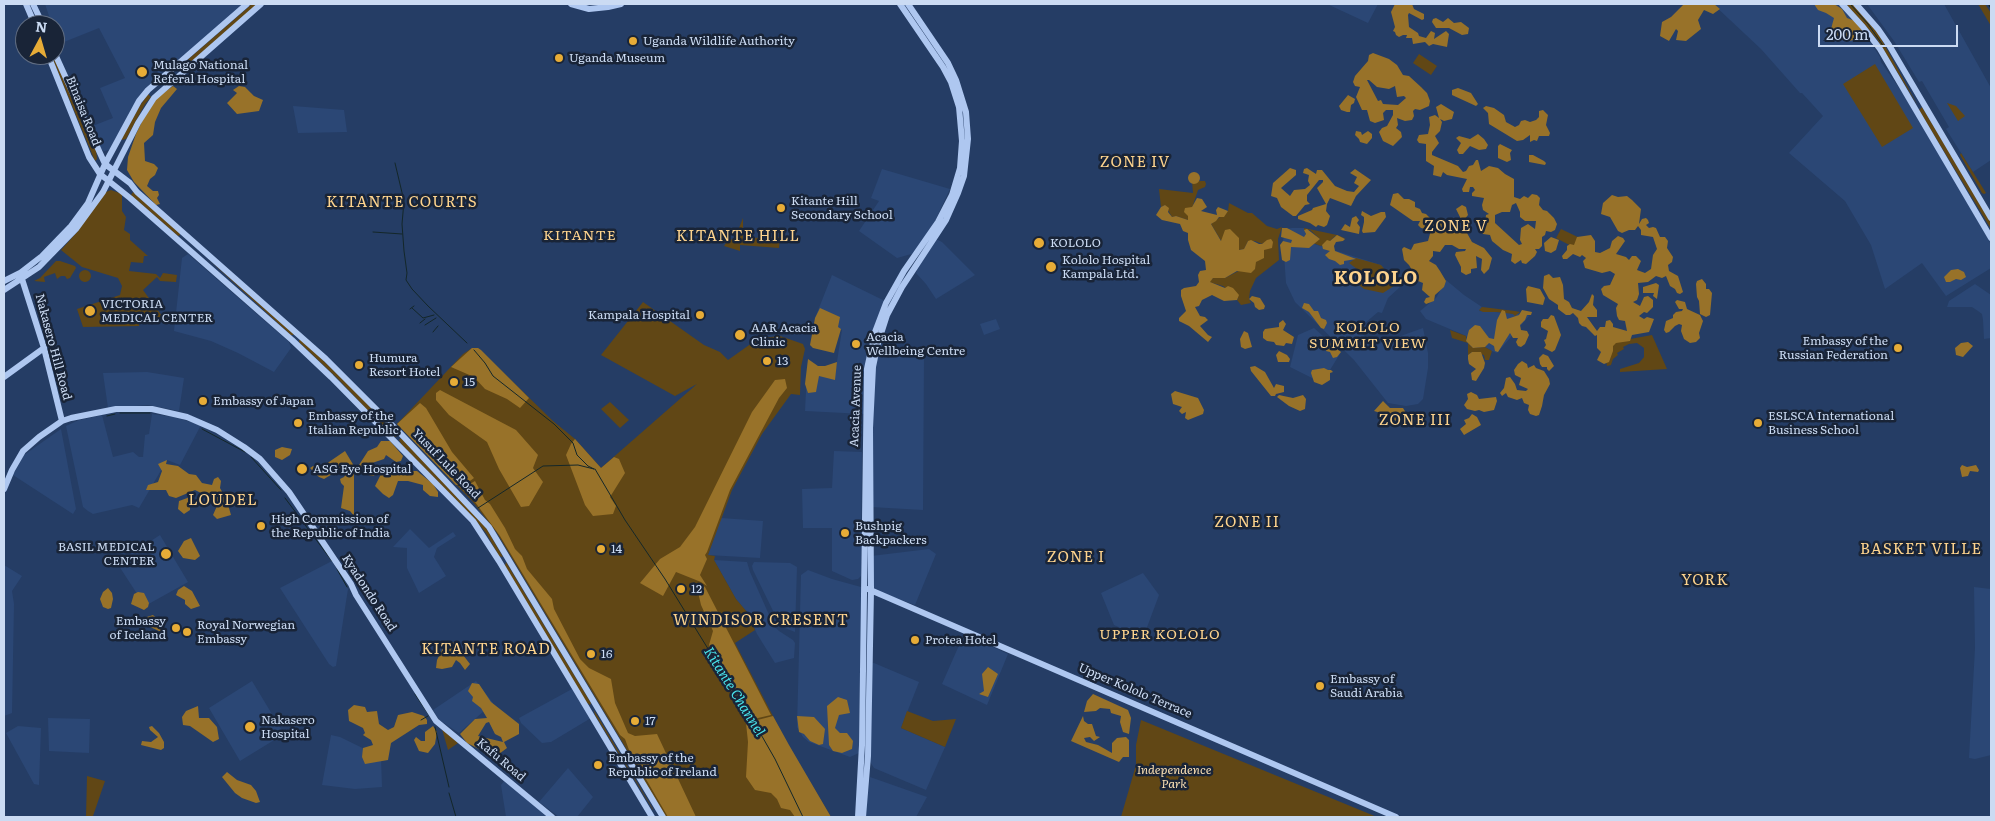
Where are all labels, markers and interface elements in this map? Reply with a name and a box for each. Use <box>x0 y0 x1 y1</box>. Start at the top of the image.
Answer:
north arrow <box>15 15 65 65</box>
scale bar <box>1820 15 1960 47</box>
text: N <box>35 16 48 37</box>
text: 200 m <box>1826 22 1869 45</box>
place label: Uganda Wildlife Authority <box>643 34 795 48</box>
marker: Uganda Wildlife Authority <box>627 35 639 47</box>
place label: Uganda Museum <box>569 51 665 65</box>
marker: Uganda Museum <box>553 52 565 64</box>
place label: Mulago National Referal Hospital <box>153 58 248 86</box>
marker: Mulago National Referal Hospital <box>135 65 149 79</box>
street label: Binaisa Road <box>63 74 103 148</box>
district label: ZONE IV <box>1099 154 1171 172</box>
district label: KITANTE COURTS <box>325 194 479 212</box>
place label: Kitante Hill Secondary School <box>791 194 893 222</box>
marker: Kitante Hill Secondary School <box>775 202 787 214</box>
district label: ZONE V <box>1424 218 1488 236</box>
district label: KITANTE <box>542 228 618 244</box>
district label: KITANTE HILL <box>674 228 802 246</box>
marker: KOLOLO <box>1032 236 1046 250</box>
place label: KOLOLO <box>1050 236 1101 250</box>
place label: Kololo Hospital Kampala Ltd. <box>1062 253 1150 281</box>
marker: Kololo Hospital Kampala Ltd. <box>1044 260 1058 274</box>
district label: KOLOLO <box>1333 268 1419 290</box>
street label: Nakasero Hill Road <box>32 292 74 402</box>
place label: VICTORIA MEDICAL CENTER <box>101 297 213 325</box>
marker: VICTORIA MEDICAL CENTER <box>83 304 97 318</box>
place label: Kampala Hospital <box>588 308 690 322</box>
marker: Kampala Hospital <box>694 309 706 321</box>
district label: KOLOLO SUMMIT VIEW <box>1308 320 1428 352</box>
place label: AAR Acacia Clinic <box>751 321 817 349</box>
marker: AAR Acacia Clinic <box>733 328 747 342</box>
place label: Acacia Wellbeing Centre <box>866 330 965 358</box>
place label: Embassy of the Russian Federation <box>1779 334 1888 362</box>
marker: Acacia Wellbeing Centre <box>850 338 862 350</box>
marker: Embassy of the Russian Federation <box>1892 342 1904 354</box>
place label: Humura Resort Hotel <box>369 351 440 379</box>
place label: 13 <box>777 354 788 368</box>
marker: 13 <box>761 355 773 367</box>
marker: Humura Resort Hotel <box>353 359 365 371</box>
street label: Acacia Avenue <box>847 365 865 447</box>
place label: 15 <box>464 375 475 389</box>
marker: 15 <box>448 376 460 388</box>
place label: Embassy of Japan <box>213 394 314 408</box>
marker: Embassy of Japan <box>197 395 209 407</box>
place label: Embassy of the Italian Republic <box>308 409 399 437</box>
place label: ESLSCA International Business School <box>1768 409 1894 437</box>
district label: ZONE III <box>1378 412 1452 430</box>
marker: Embassy of the Italian Republic <box>292 417 304 429</box>
marker: ESLSCA International Business School <box>1752 417 1764 429</box>
street label: Yusuf Lule Road <box>409 426 483 502</box>
marker: ASG Eye Hospital <box>295 462 309 476</box>
place label: ASG Eye Hospital <box>313 462 411 476</box>
district label: LOUDEL <box>188 492 258 510</box>
place label: High Commission of the Republic of India <box>271 512 390 540</box>
district label: ZONE II <box>1213 514 1281 532</box>
place label: Bushpig Backpackers <box>855 519 927 547</box>
marker: High Commission of the Republic of India <box>255 520 267 532</box>
marker: Bushpig Backpackers <box>839 527 851 539</box>
place label: BASIL MEDICAL CENTER <box>58 540 155 568</box>
district label: BASKET VILLE <box>1858 541 1984 559</box>
place label: 14 <box>611 542 622 556</box>
marker: 14 <box>595 543 607 555</box>
marker: BASIL MEDICAL CENTER <box>159 547 173 561</box>
district label: ZONE I <box>1046 549 1106 567</box>
street label: Kyadondo Road <box>339 552 399 634</box>
district label: YORK <box>1681 572 1729 590</box>
place label: 12 <box>691 582 702 596</box>
marker: 12 <box>675 583 687 595</box>
district label: WINDISOR CRESENT <box>671 612 851 630</box>
place label: Embassy of Iceland <box>110 614 166 642</box>
place label: Royal Norwegian Embassy <box>197 618 295 646</box>
marker: Embassy of Iceland <box>170 622 182 634</box>
marker: Royal Norwegian Embassy <box>181 626 193 638</box>
district label: UPPER KOLOLO <box>1098 627 1222 643</box>
place label: Protea Hotel <box>925 633 996 647</box>
marker: Protea Hotel <box>909 634 921 646</box>
district label: KITANTE ROAD <box>420 641 552 659</box>
water label: Kitante Channel <box>700 644 768 740</box>
place label: 16 <box>601 647 612 661</box>
marker: 16 <box>585 648 597 660</box>
street label: Upper Kololo Terrace <box>1076 661 1194 721</box>
place label: Embassy of Saudi Arabia <box>1330 672 1403 700</box>
marker: Embassy of Saudi Arabia <box>1314 680 1326 692</box>
place label: Nakasero Hospital <box>261 713 315 741</box>
place label: 17 <box>645 714 656 728</box>
marker: 17 <box>629 715 641 727</box>
marker: Nakasero Hospital <box>243 720 257 734</box>
street label: Kafu Road <box>474 735 528 785</box>
place label: Embassy of the Republic of Ireland <box>608 751 717 779</box>
marker: Embassy of the Republic of Ireland <box>592 759 604 771</box>
park label: Independence Park <box>1137 763 1211 791</box>

